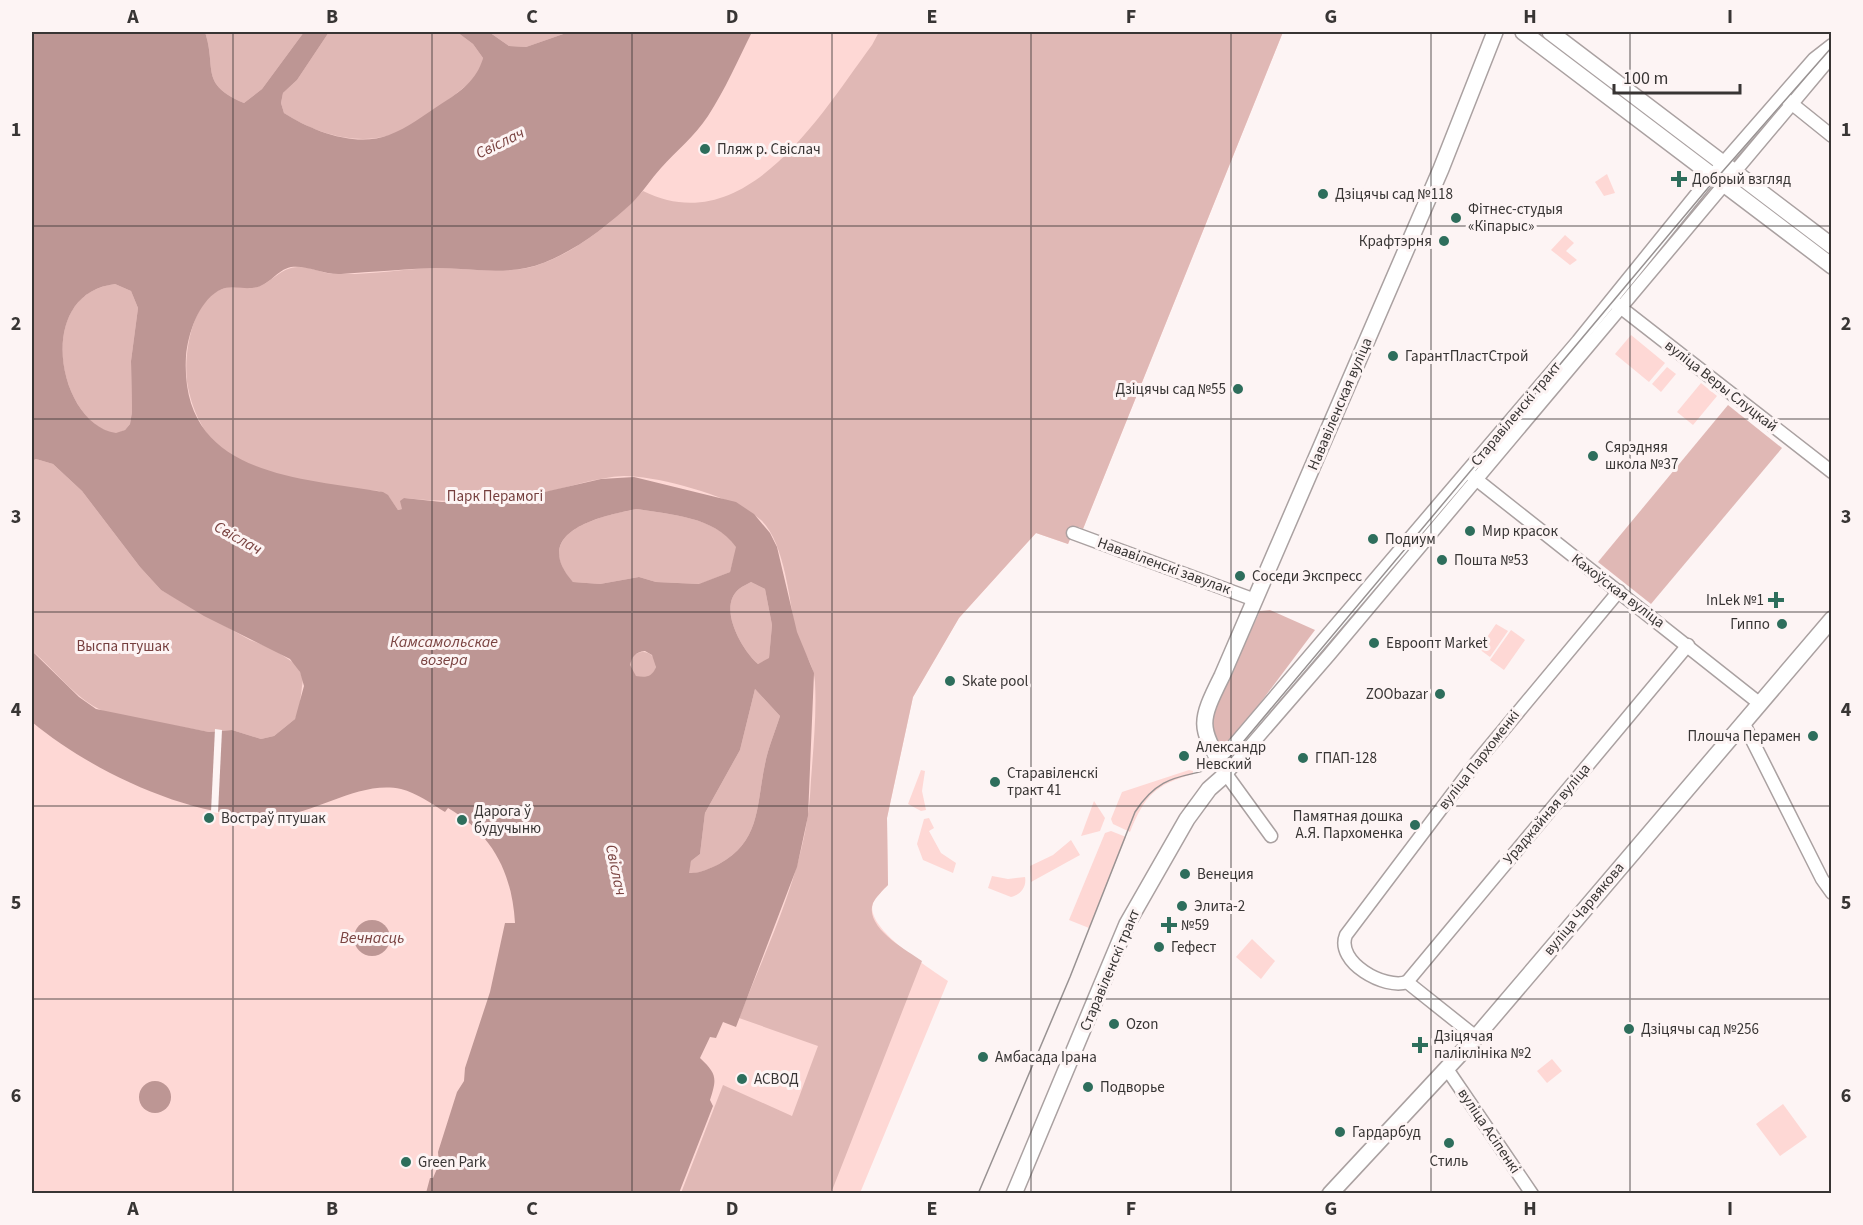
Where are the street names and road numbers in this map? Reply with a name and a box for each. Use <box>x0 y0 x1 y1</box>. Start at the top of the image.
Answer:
street label: Нававіленская вуліца <box>1303 334 1377 474</box>
street label: вуліца Веры Слуцкай <box>1660 335 1782 437</box>
street label: Старавіленскі тракт <box>1466 357 1566 471</box>
street label: Нававіленскі завулак <box>1094 532 1234 600</box>
street label: Кахоўская вуліца <box>1567 549 1669 633</box>
street label: вуліца Пархоменкі <box>1433 706 1525 814</box>
street label: Ураджайная вуліца <box>1498 759 1596 869</box>
street label: вуліца Чарвякова <box>1539 858 1629 960</box>
street label: Старавіленскі тракт <box>1075 906 1145 1034</box>
street label: вуліца Асіпенкі <box>1453 1084 1525 1178</box>

